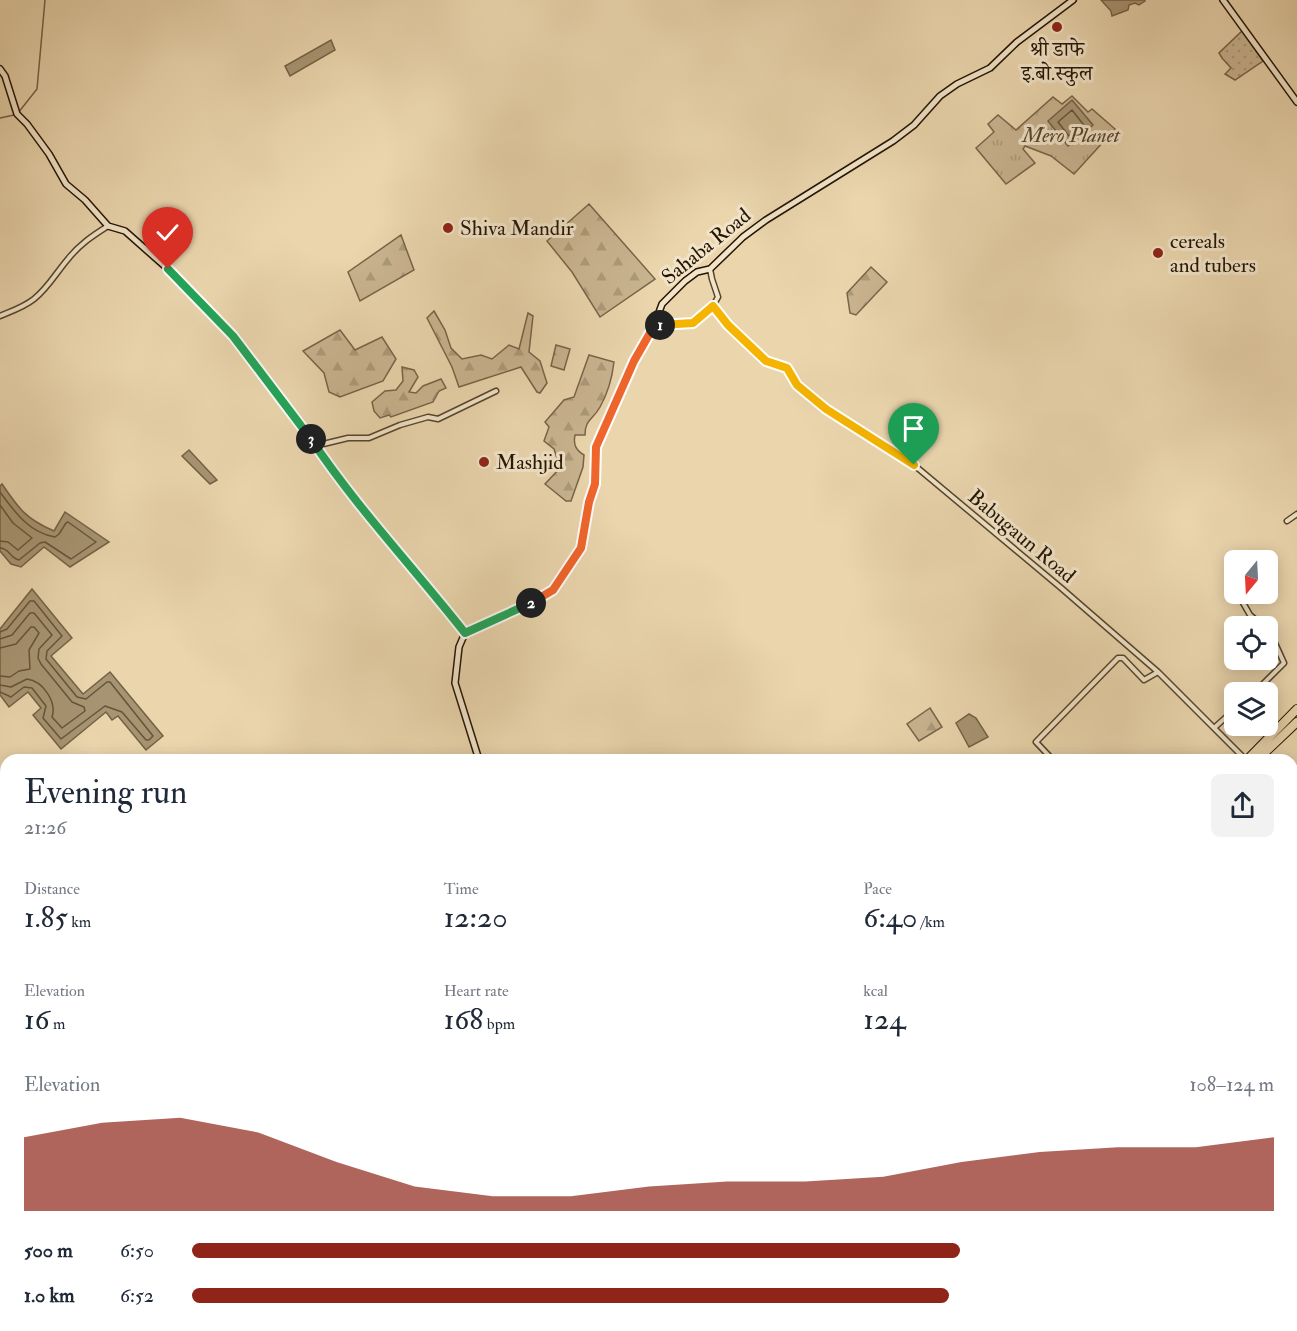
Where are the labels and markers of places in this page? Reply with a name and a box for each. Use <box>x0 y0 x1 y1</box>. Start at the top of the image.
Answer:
marker: श्री डाफे इ.बाे.स्कुल <box>1050 20 1064 34</box>
place label: श्री डाफे इ.बाे.स्कुल <box>1020 36 1094 87</box>
pin <box>142 207 193 269</box>
place label: Shiva Mandir <box>460 215 574 242</box>
marker: Shiva Mandir <box>441 221 455 235</box>
place label: cereals and tubers <box>1170 228 1256 279</box>
marker: cereals and tubers <box>1151 246 1165 260</box>
pin: 1 <box>645 310 675 340</box>
pin <box>888 403 939 465</box>
pin: 3 <box>296 424 326 454</box>
place label: Mashjid <box>496 449 564 476</box>
marker: Mashjid <box>477 455 491 469</box>
pin: 2 <box>516 588 546 618</box>

